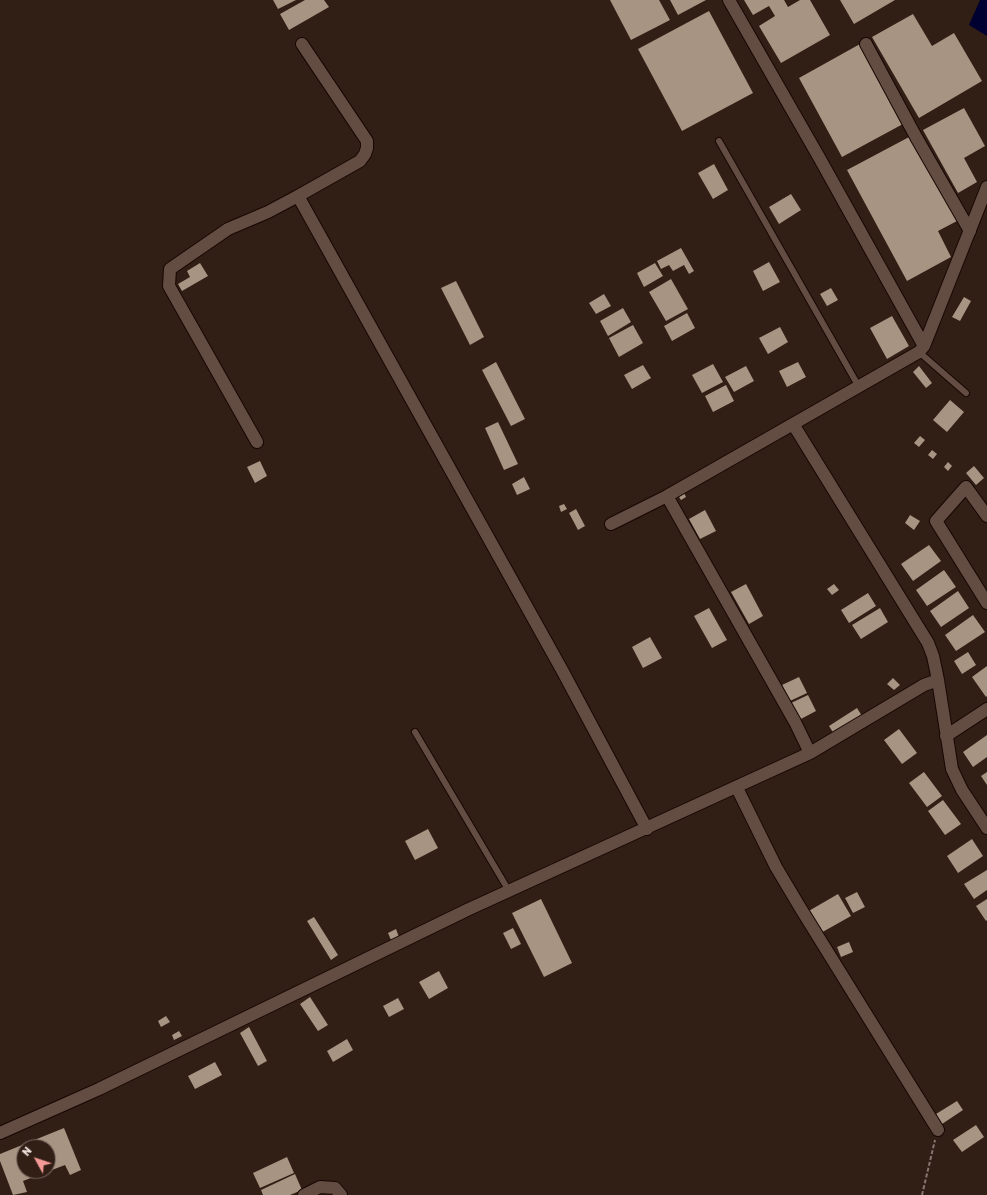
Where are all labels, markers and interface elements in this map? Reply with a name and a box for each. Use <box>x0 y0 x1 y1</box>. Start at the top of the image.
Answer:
north arrow <box>16 1139 56 1179</box>
text: N <box>20 1144 35 1159</box>

